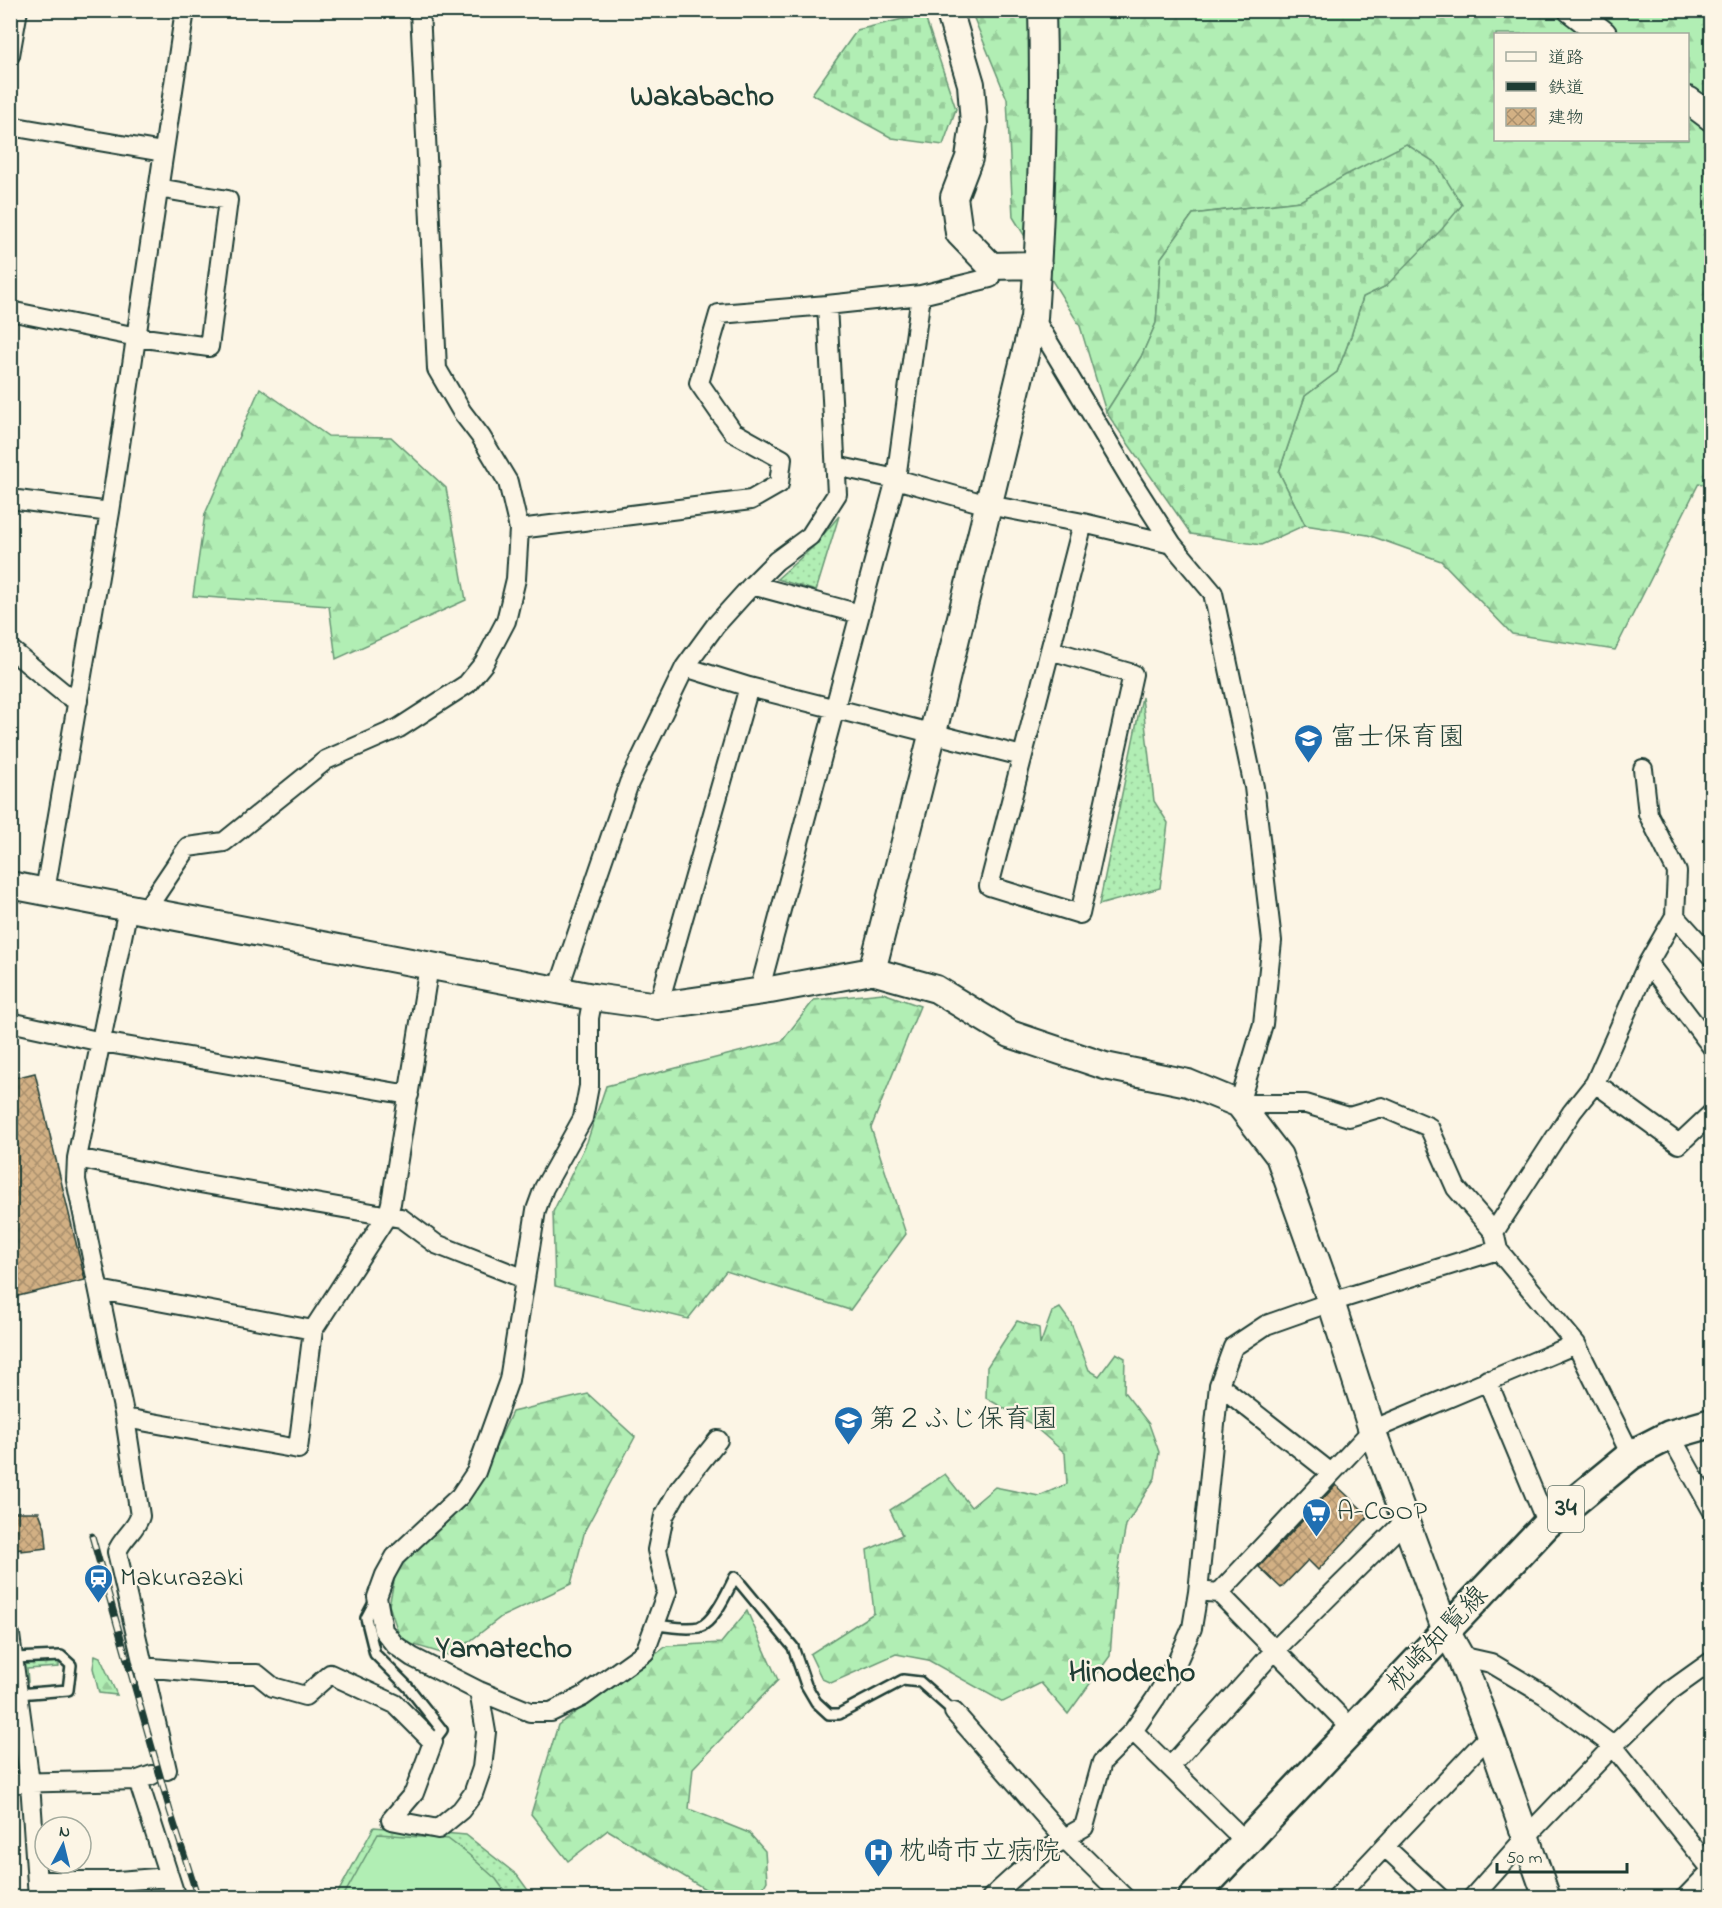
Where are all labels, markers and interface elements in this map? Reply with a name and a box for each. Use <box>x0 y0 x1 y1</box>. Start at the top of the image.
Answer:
legend <box>1494 33 1689 141</box>
text: 道路 <box>1548 46 1584 72</box>
district label: Wakabacho <box>630 76 774 120</box>
text: 鉄道 <box>1548 76 1584 102</box>
text: 建物 <box>1548 106 1584 132</box>
place label: 富士保育園 <box>1330 719 1465 758</box>
school or university icon: 富士保育園 <box>1293 722 1325 764</box>
place label: 第２ふじ保育園 <box>869 1401 1058 1440</box>
school or university icon: 第２ふじ保育園 <box>832 1404 864 1446</box>
road number: 34 <box>1548 1486 1584 1532</box>
place label: A-COOP <box>1337 1493 1427 1532</box>
supermarket icon: A-COOP <box>1300 1496 1332 1538</box>
place label: Makurazaki <box>120 1559 244 1598</box>
station icon: Makurazaki <box>83 1562 115 1604</box>
street label: 枕崎知覧線 <box>1378 1577 1498 1703</box>
district label: Yamatecho <box>435 1628 572 1672</box>
district label: Hinodecho <box>1069 1652 1195 1696</box>
north arrow <box>33 1815 93 1875</box>
text: N <box>58 1820 72 1845</box>
place label: 枕崎市立病院 <box>899 1833 1061 1872</box>
hospital icon: 枕崎市立病院 <box>862 1836 894 1878</box>
scale bar <box>1497 1836 1628 1874</box>
text: 50 m <box>1506 1846 1543 1872</box>

